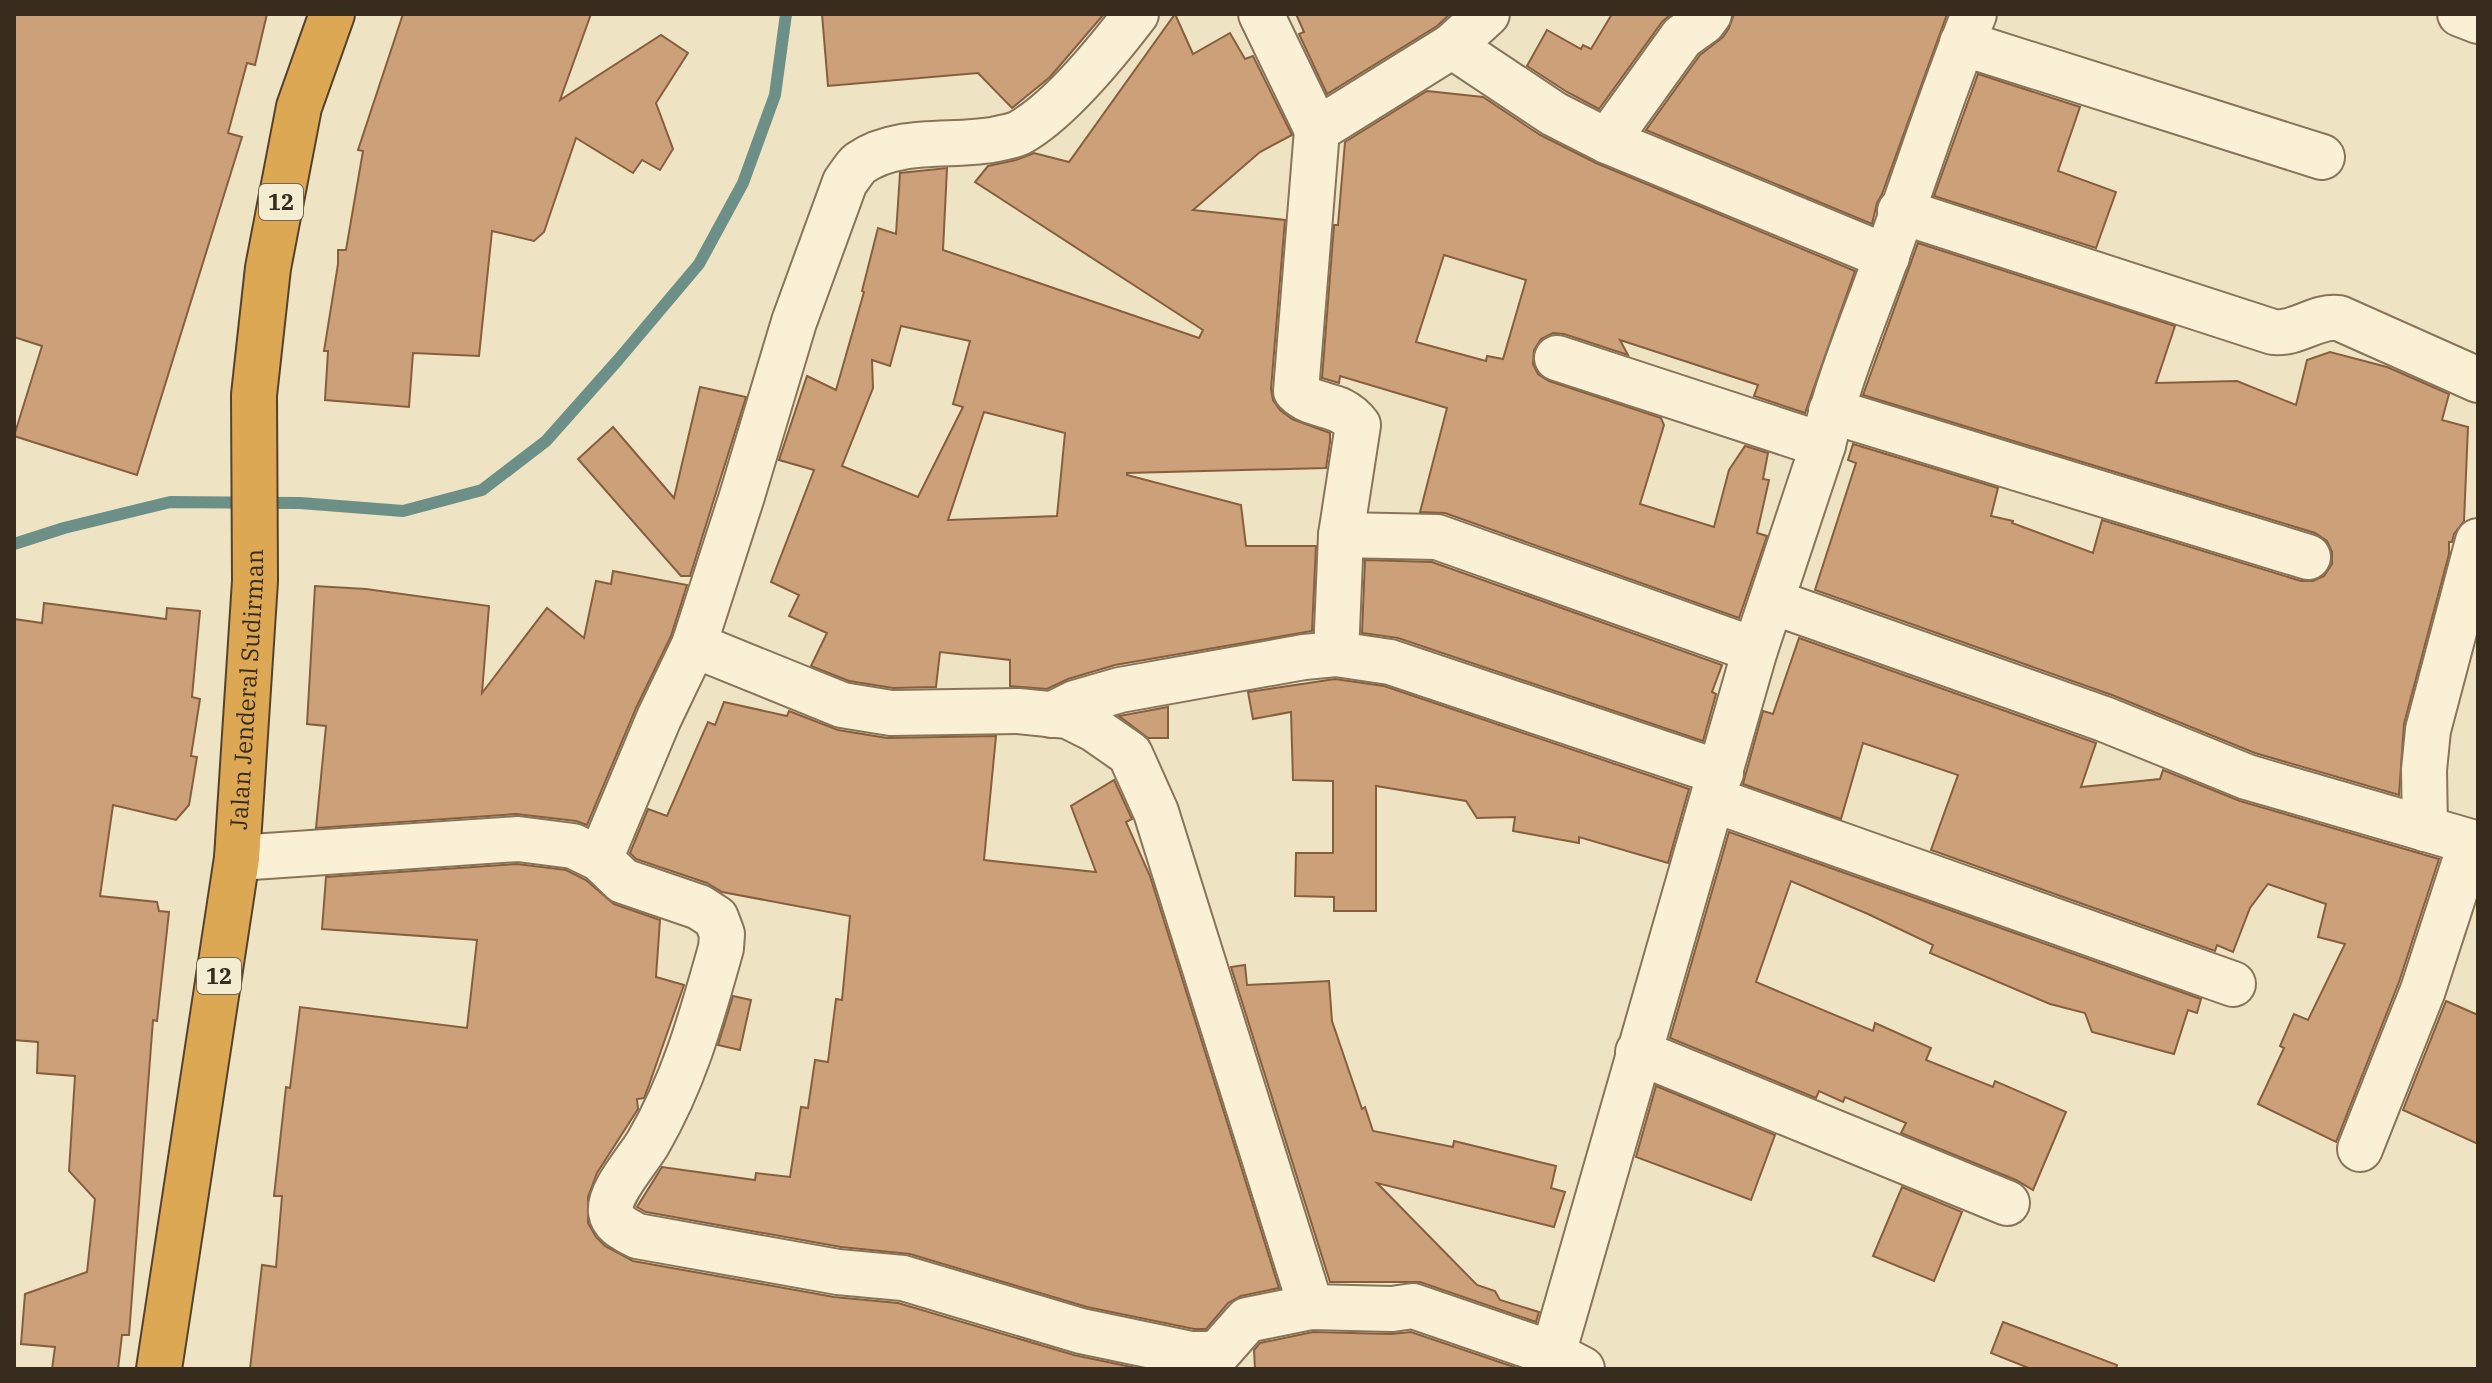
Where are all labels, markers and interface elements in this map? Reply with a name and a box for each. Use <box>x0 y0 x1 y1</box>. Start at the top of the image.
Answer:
road number: 12 <box>259 184 303 220</box>
street label: Jalan Jenderal Sudirman <box>222 549 270 831</box>
road number: 12 <box>197 958 241 994</box>

